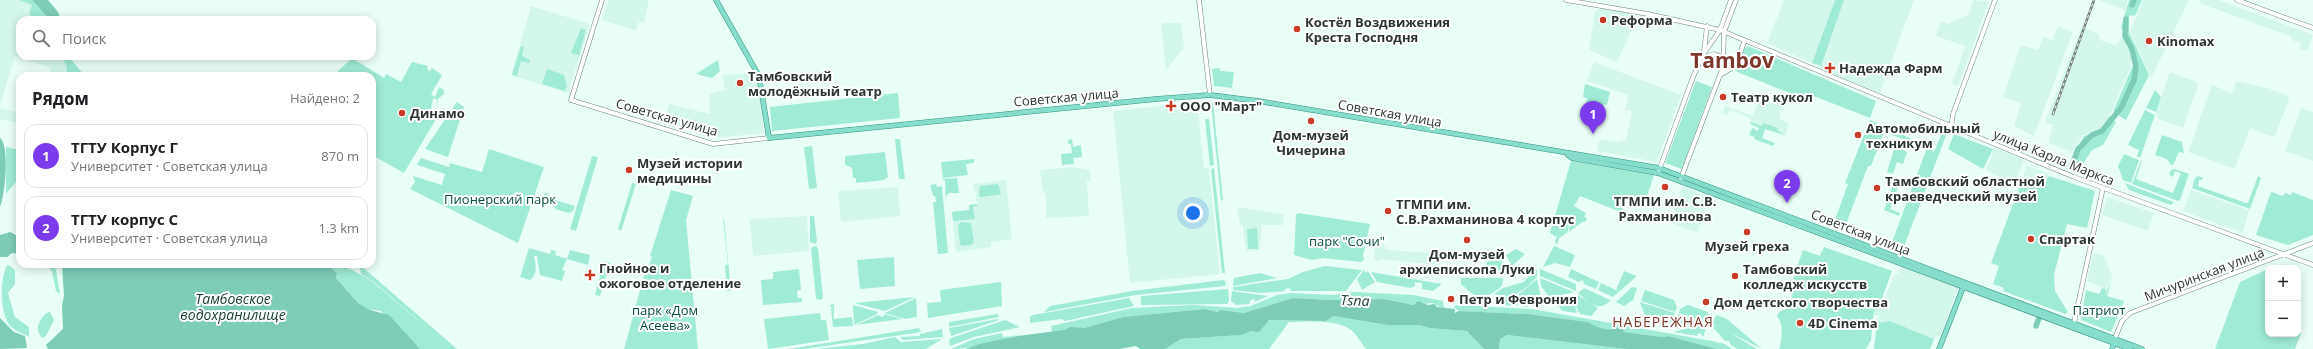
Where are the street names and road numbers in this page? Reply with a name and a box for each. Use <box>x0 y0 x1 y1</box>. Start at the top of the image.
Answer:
street label: Советская улица <box>1013 83 1119 111</box>
street label: Советская улица <box>614 94 720 140</box>
street label: Советская улица <box>1337 95 1443 131</box>
street label: улица Карла Маркса <box>1991 124 2117 190</box>
street label: Советская улица <box>1809 205 1913 259</box>
street label: Мичуринская улица <box>2141 243 2267 305</box>

